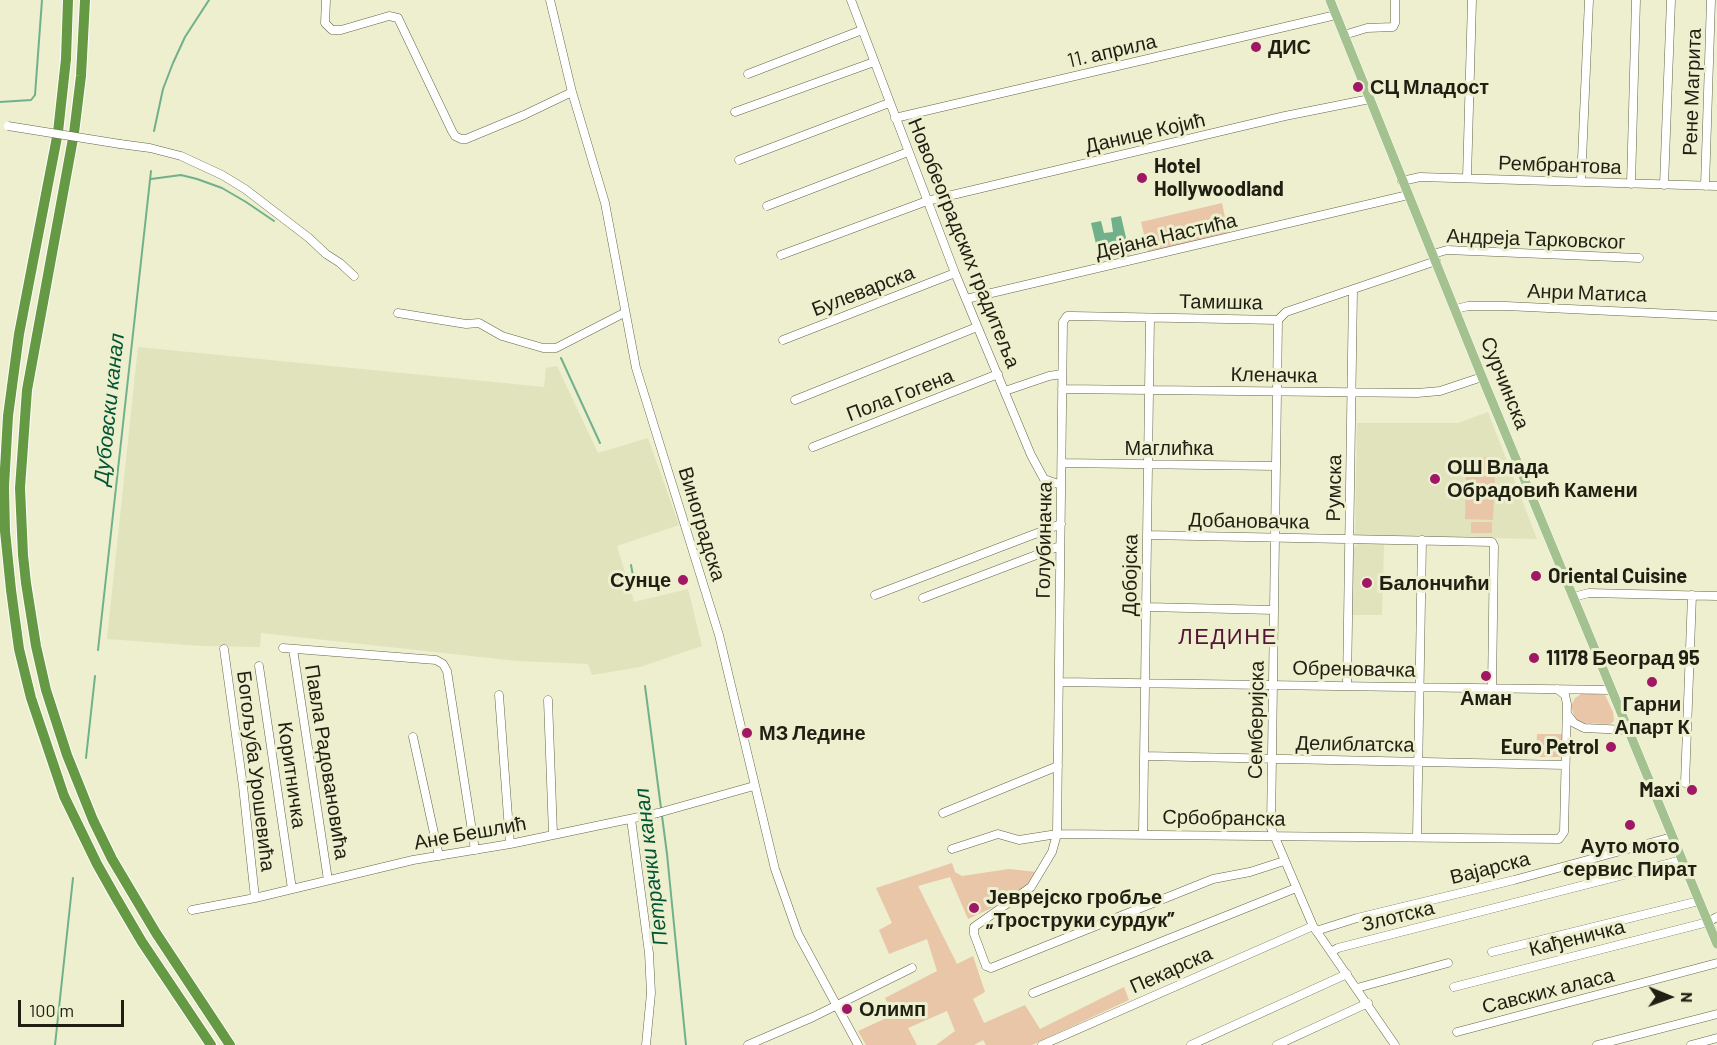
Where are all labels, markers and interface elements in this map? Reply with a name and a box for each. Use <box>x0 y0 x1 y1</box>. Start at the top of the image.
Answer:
street label: Рене Магрита <box>1678 28 1706 156</box>
street label: 11. априла <box>1065 29 1159 73</box>
place label: ДИС <box>1268 35 1311 59</box>
marker: ДИС <box>1249 40 1263 54</box>
place label: СЦ Младост <box>1370 75 1489 99</box>
marker: СЦ Младост <box>1351 80 1365 94</box>
street label: Данице Којић <box>1082 108 1208 158</box>
street label: Новобеоградских градитеља <box>903 115 1025 371</box>
street label: Рембрантова <box>1498 151 1622 179</box>
place label: Hotel Hollywoodland <box>1154 154 1284 201</box>
marker: Hotel Hollywoodland <box>1135 171 1149 185</box>
street label: Дејана Настића <box>1093 208 1239 264</box>
street label: Андреја Тарковског <box>1446 224 1626 254</box>
street label: Булеварска <box>808 260 918 322</box>
street label: Анри Матиса <box>1527 279 1647 307</box>
street label: Тамишка <box>1179 289 1263 315</box>
water label: Дубовски канал <box>88 332 130 486</box>
street label: Сурчинска <box>1476 333 1534 433</box>
street label: Кленачка <box>1230 362 1318 388</box>
street label: Пола Гогена <box>843 364 957 426</box>
street label: Маглићка <box>1124 436 1214 460</box>
street label: Румска <box>1321 454 1347 522</box>
place label: ОШ Влада Обрадовић Камени <box>1447 455 1638 502</box>
street label: Виноградска <box>673 464 731 584</box>
marker: ОШ Влада Обрадовић Камени <box>1428 472 1442 486</box>
street label: Голубиначка <box>1031 481 1057 599</box>
street label: Добановачка <box>1188 508 1310 534</box>
street label: Добојска <box>1117 534 1143 616</box>
place label: Oriental Cuisine <box>1548 564 1687 588</box>
place label: Сунце <box>610 568 671 592</box>
marker: Oriental Cuisine <box>1529 569 1543 583</box>
place label: Балончићи <box>1379 571 1490 595</box>
marker: Сунце <box>676 573 690 587</box>
marker: Балончићи <box>1360 576 1374 590</box>
district label: ЛЕДИНЕ <box>1178 624 1278 650</box>
place label: 11178 Београд 95 <box>1546 646 1700 670</box>
marker: 11178 Београд 95 <box>1527 651 1541 665</box>
street label: Обреновачка <box>1292 656 1416 682</box>
street label: Семберијска <box>1243 661 1269 779</box>
street label: Павла Радовановића <box>300 663 354 861</box>
street label: Богољуба Урошевића <box>232 669 280 873</box>
marker: Аман <box>1479 669 1493 683</box>
marker: Гарни Апарт К <box>1645 675 1659 689</box>
place label: Аман <box>1460 686 1512 710</box>
place label: Гарни Апарт К <box>1614 692 1690 739</box>
street label: Коритничка <box>273 720 311 830</box>
place label: МЗ Ледине <box>759 721 866 745</box>
marker: МЗ Ледине <box>740 726 754 740</box>
street label: Делиблатска <box>1295 731 1415 757</box>
place label: Euro Petrol <box>1501 735 1599 759</box>
marker: Euro Petrol <box>1604 740 1618 754</box>
place label: Maxi <box>1639 778 1680 802</box>
marker: Maxi <box>1685 783 1699 797</box>
water label: Петрачки канал <box>629 787 673 947</box>
street label: Србобранска <box>1162 805 1286 831</box>
street label: Ане Бешлић <box>412 811 528 855</box>
marker: Ауто мото сервис Пират <box>1623 818 1637 832</box>
place label: Ауто мото сервис Пират <box>1563 834 1697 881</box>
street label: Вајарска <box>1448 847 1532 889</box>
place label: Јеврејско гробље „Троструки сурдук” <box>986 885 1175 932</box>
street label: Злотска <box>1359 895 1437 937</box>
marker: Јеврејско гробље „Троструки сурдук” <box>967 901 981 915</box>
street label: Кађеничка <box>1527 915 1627 961</box>
street label: Пекарска <box>1126 941 1216 999</box>
street label: Савских аласа <box>1480 963 1616 1019</box>
north arrow <box>1639 967 1699 1027</box>
scale bar <box>21 988 128 1026</box>
text: N <box>1678 992 1697 1003</box>
place label: Олимп <box>859 997 926 1021</box>
text: 100 m <box>29 999 74 1021</box>
marker: Олимп <box>840 1002 854 1016</box>

